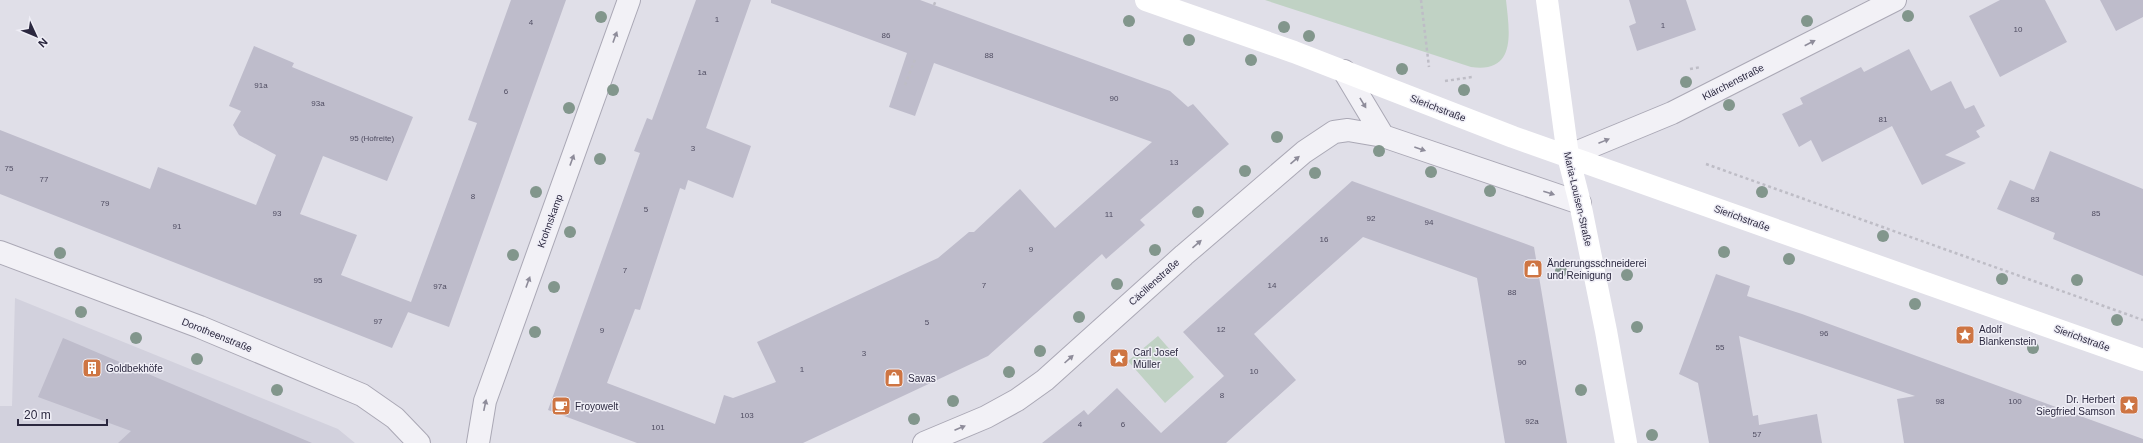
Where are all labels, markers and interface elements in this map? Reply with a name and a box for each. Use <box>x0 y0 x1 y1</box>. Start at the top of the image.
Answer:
house number: 1 <box>715 15 720 24</box>
north arrow <box>16 16 56 56</box>
house number: 4 <box>529 18 534 27</box>
house number: 1 <box>1661 21 1666 30</box>
house number: 10 <box>2014 25 2023 34</box>
one-way arrow <box>613 31 619 43</box>
house number: 86 <box>882 31 891 40</box>
text: N <box>36 36 50 50</box>
one-way arrow <box>1804 40 1816 46</box>
house number: 88 <box>985 51 994 60</box>
street label: Klärchenstraße <box>1700 62 1766 102</box>
house number: 1a <box>698 68 707 77</box>
house number: 91a <box>254 81 268 90</box>
house number: 6 <box>504 87 509 96</box>
street label: Sierichstraße <box>1409 92 1468 124</box>
house number: 90 <box>1110 94 1119 103</box>
one-way arrow <box>1360 97 1367 109</box>
house number: 93a <box>311 99 325 108</box>
house number: 81 <box>1879 115 1888 124</box>
house number: 95 (Hofreite) <box>350 134 395 143</box>
one-way arrow <box>1598 138 1610 144</box>
house number: 3 <box>691 144 696 153</box>
one-way arrow <box>1414 146 1426 152</box>
street label: Maria-Louisen-Straße <box>1562 151 1594 248</box>
one-way arrow <box>569 153 575 165</box>
one-way arrow <box>1290 155 1301 164</box>
house number: 13 <box>1170 158 1179 167</box>
house number: 75 <box>5 164 14 173</box>
house number: 77 <box>40 175 49 184</box>
one-way arrow <box>1543 190 1555 196</box>
house number: 8 <box>471 192 476 201</box>
street label: Krohnskamp <box>535 192 565 249</box>
house number: 83 <box>2031 195 2040 204</box>
house number: 79 <box>101 199 110 208</box>
street label: Sierichstraße <box>1712 203 1772 233</box>
house number: 5 <box>644 205 649 214</box>
house number: 93 <box>273 209 282 218</box>
house number: 85 <box>2092 209 2101 218</box>
house number: 11 <box>1105 210 1114 219</box>
house number: 92 <box>1367 214 1376 223</box>
house number: 94 <box>1425 218 1434 227</box>
house number: 91 <box>173 222 182 231</box>
house number: 16 <box>1320 235 1329 244</box>
one-way arrow <box>1192 240 1202 249</box>
house number: 9 <box>1029 245 1034 254</box>
street label: Cäcilienstraße <box>1127 256 1182 307</box>
shop icon: Änderungsschneiderei und Reinigung <box>1522 258 1544 280</box>
place label: Änderungsschneiderei und Reinigung <box>1547 258 1647 281</box>
house number: 7 <box>623 266 628 275</box>
house number: 95 <box>314 276 323 285</box>
one-way arrow <box>525 276 531 288</box>
house number: 7 <box>982 281 987 290</box>
house number: 14 <box>1268 281 1277 290</box>
house number: 97a <box>433 282 447 291</box>
house number: 88 <box>1508 288 1517 297</box>
street label: Dorotheenstraße <box>180 316 254 354</box>
house number: 97 <box>374 317 383 326</box>
house number: 5 <box>925 318 930 327</box>
street label: Sierichstraße <box>2052 323 2112 353</box>
place icon: Adolf Blankenstein <box>1954 324 1976 346</box>
place label: Adolf Blankenstein <box>1979 324 2036 347</box>
house number: 12 <box>1217 325 1226 334</box>
house number: 9 <box>600 326 605 335</box>
house number: 96 <box>1820 329 1829 338</box>
house number: 55 <box>1716 343 1725 352</box>
place icon: Carl Josef Müller <box>1108 347 1130 369</box>
place label: Carl Josef Müller <box>1133 347 1178 370</box>
house number: 3 <box>862 349 867 358</box>
one-way arrow <box>1064 354 1074 364</box>
building icon: Goldbekhöfe <box>81 357 103 379</box>
house number: 90 <box>1518 358 1527 367</box>
place label: Goldbekhöfe <box>106 363 163 374</box>
house number: 1 <box>800 365 805 374</box>
shop icon: Savas <box>883 367 905 389</box>
house number: 10 <box>1250 367 1259 376</box>
place label: Savas <box>908 373 936 384</box>
house number: 8 <box>1220 391 1225 400</box>
place label: Dr. Herbert Siegfried Samson <box>2036 394 2115 417</box>
place icon: Dr. Herbert Siegfried Samson <box>2118 394 2140 416</box>
cafe icon: Froyowelt <box>550 395 572 417</box>
house number: 98 <box>1936 397 1945 406</box>
house number: 100 <box>2008 397 2022 406</box>
one-way arrow <box>482 398 488 411</box>
scale bar <box>18 401 107 427</box>
place label: Froyowelt <box>575 401 619 412</box>
text: 20 m <box>24 408 51 422</box>
house number: 103 <box>740 411 754 420</box>
house number: 92a <box>1525 417 1539 426</box>
house number: 4 <box>1078 420 1083 429</box>
house number: 6 <box>1121 420 1126 429</box>
house number: 101 <box>651 423 665 432</box>
one-way arrow <box>954 425 965 431</box>
house number: 57 <box>1753 430 1762 439</box>

